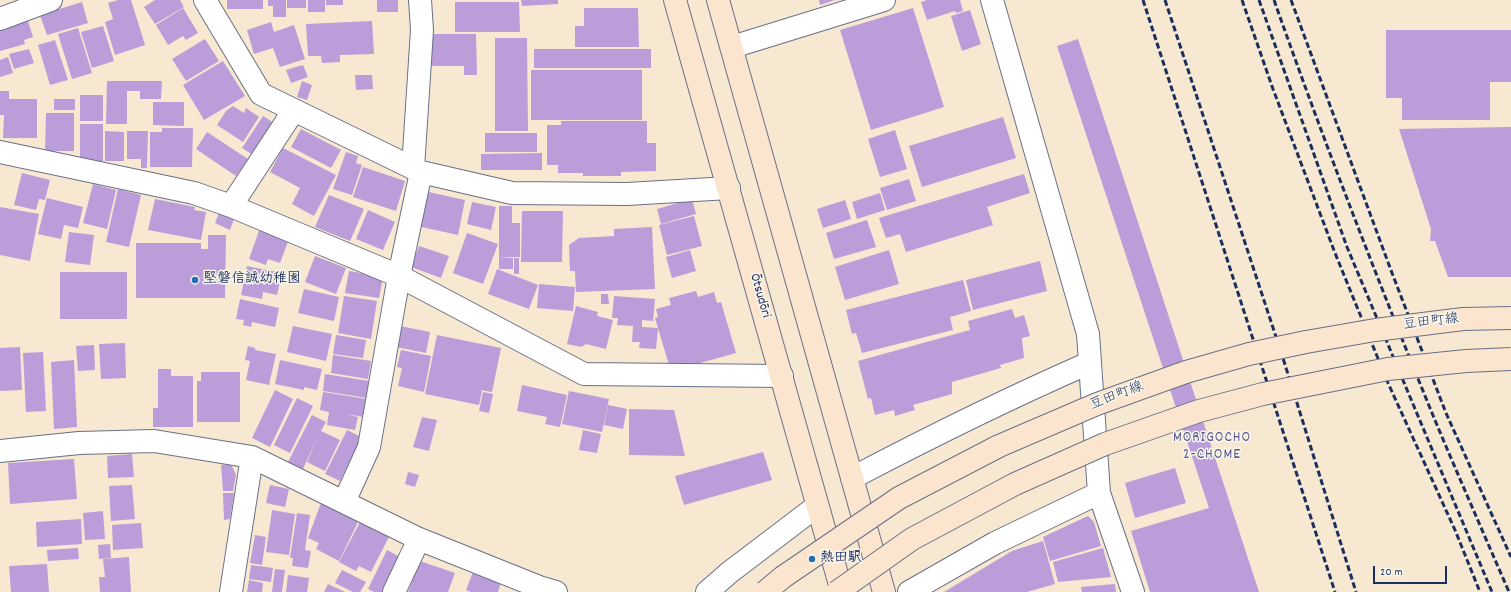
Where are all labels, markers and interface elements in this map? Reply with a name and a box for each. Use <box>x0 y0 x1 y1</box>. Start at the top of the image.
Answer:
place label: 堅磐信誠幼稚園 <box>203 272 301 288</box>
street label: Ōtsudōri <box>745 272 773 320</box>
marker: 堅磐信誠幼稚園 <box>190 275 200 285</box>
street label: 豆田町線 <box>1402 311 1460 335</box>
street label: 豆田町線 <box>1088 379 1146 415</box>
district label: MORIGOCHO 2-CHOME <box>1173 430 1251 465</box>
place label: 熱田駅 <box>820 551 862 567</box>
marker: 熱田駅 <box>807 554 817 564</box>
scale bar <box>1375 558 1449 584</box>
text: 20 m <box>1380 564 1403 581</box>

